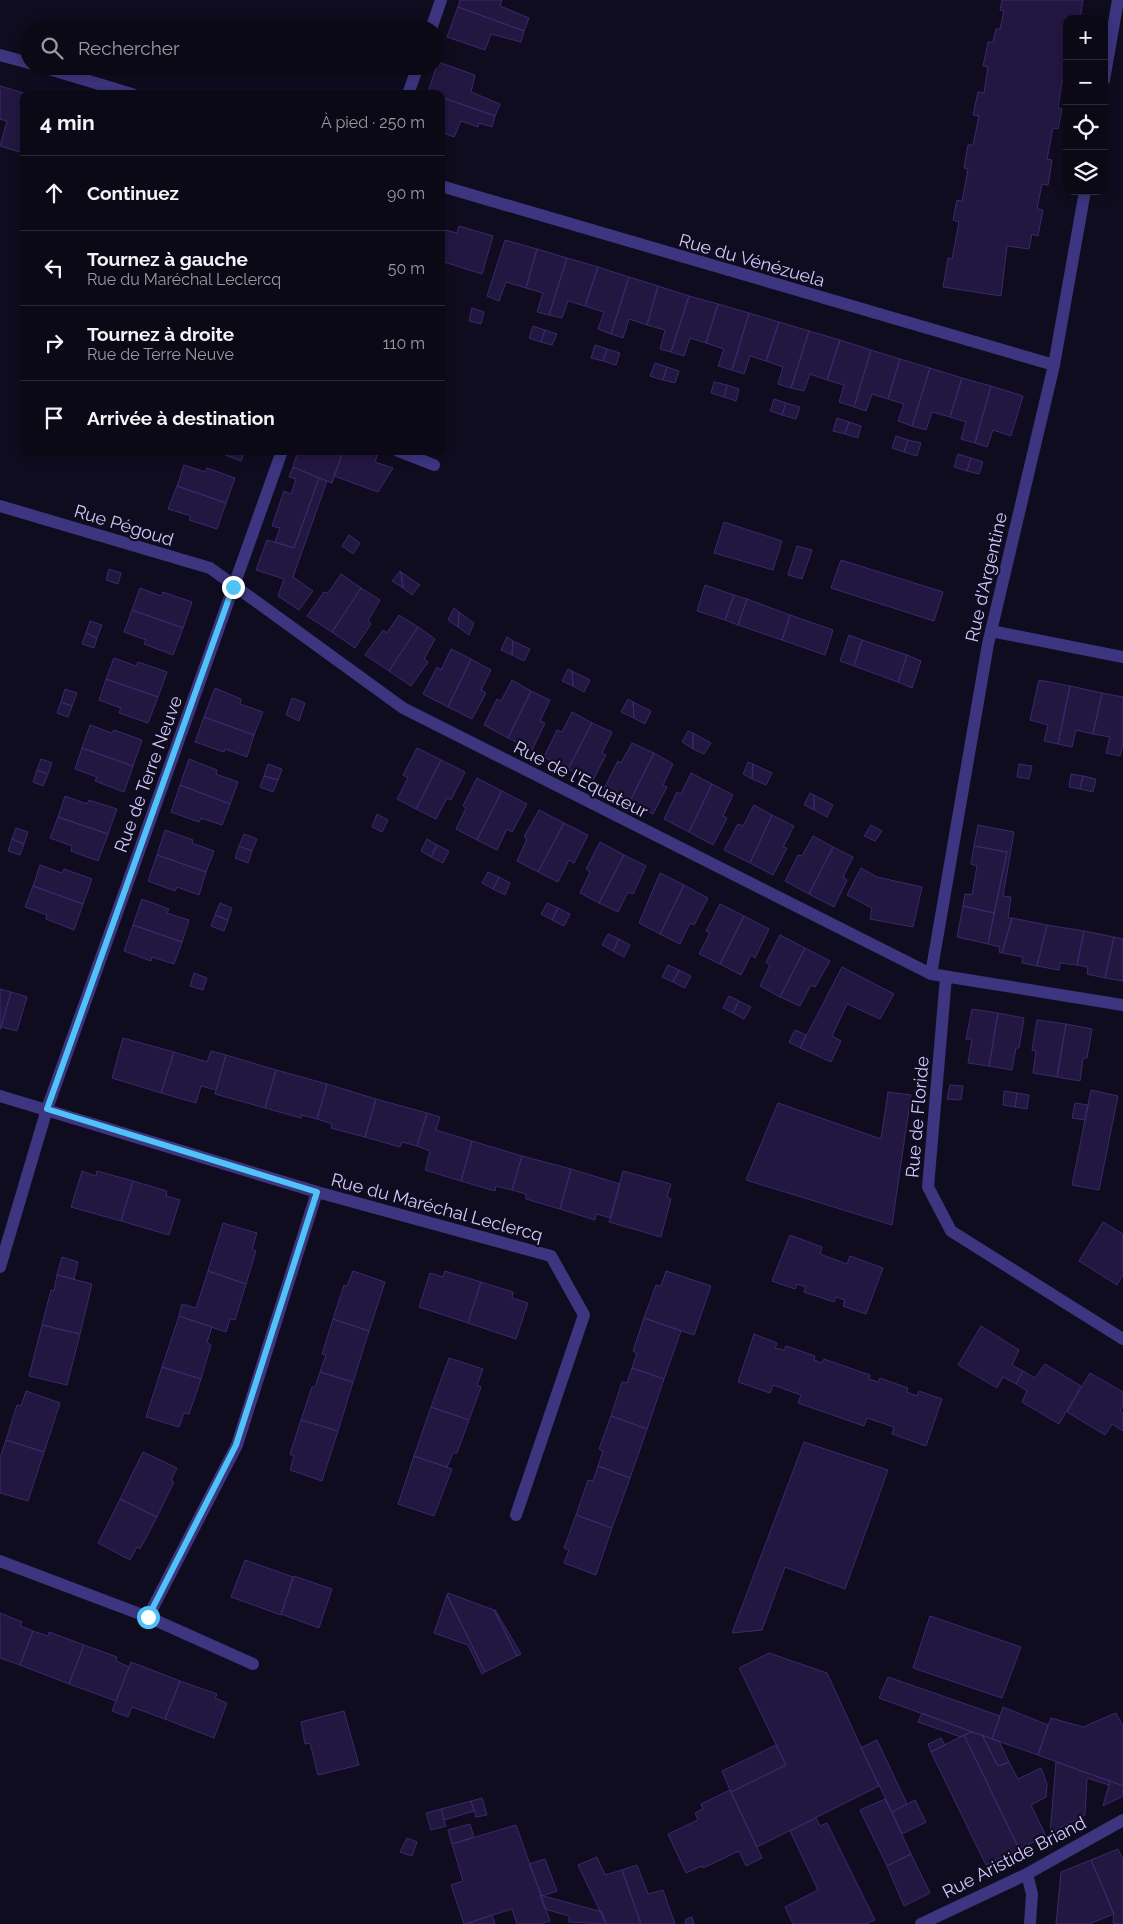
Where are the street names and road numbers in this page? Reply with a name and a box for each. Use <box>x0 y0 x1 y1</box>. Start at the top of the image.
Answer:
street label: Rue du Vénézuela <box>677 229 827 291</box>
street label: Rue Pégoud <box>72 500 176 550</box>
street label: Rue d'Argentine <box>961 510 1011 644</box>
street label: Rue de Terre Neuve <box>110 692 186 855</box>
street label: Rue de l'Equateur <box>510 736 652 822</box>
street label: Rue de Floride <box>901 1055 933 1179</box>
street label: Rue du Maréchal Leclercq <box>329 1169 545 1245</box>
street label: Rue Aristide Briand <box>939 1812 1089 1902</box>

